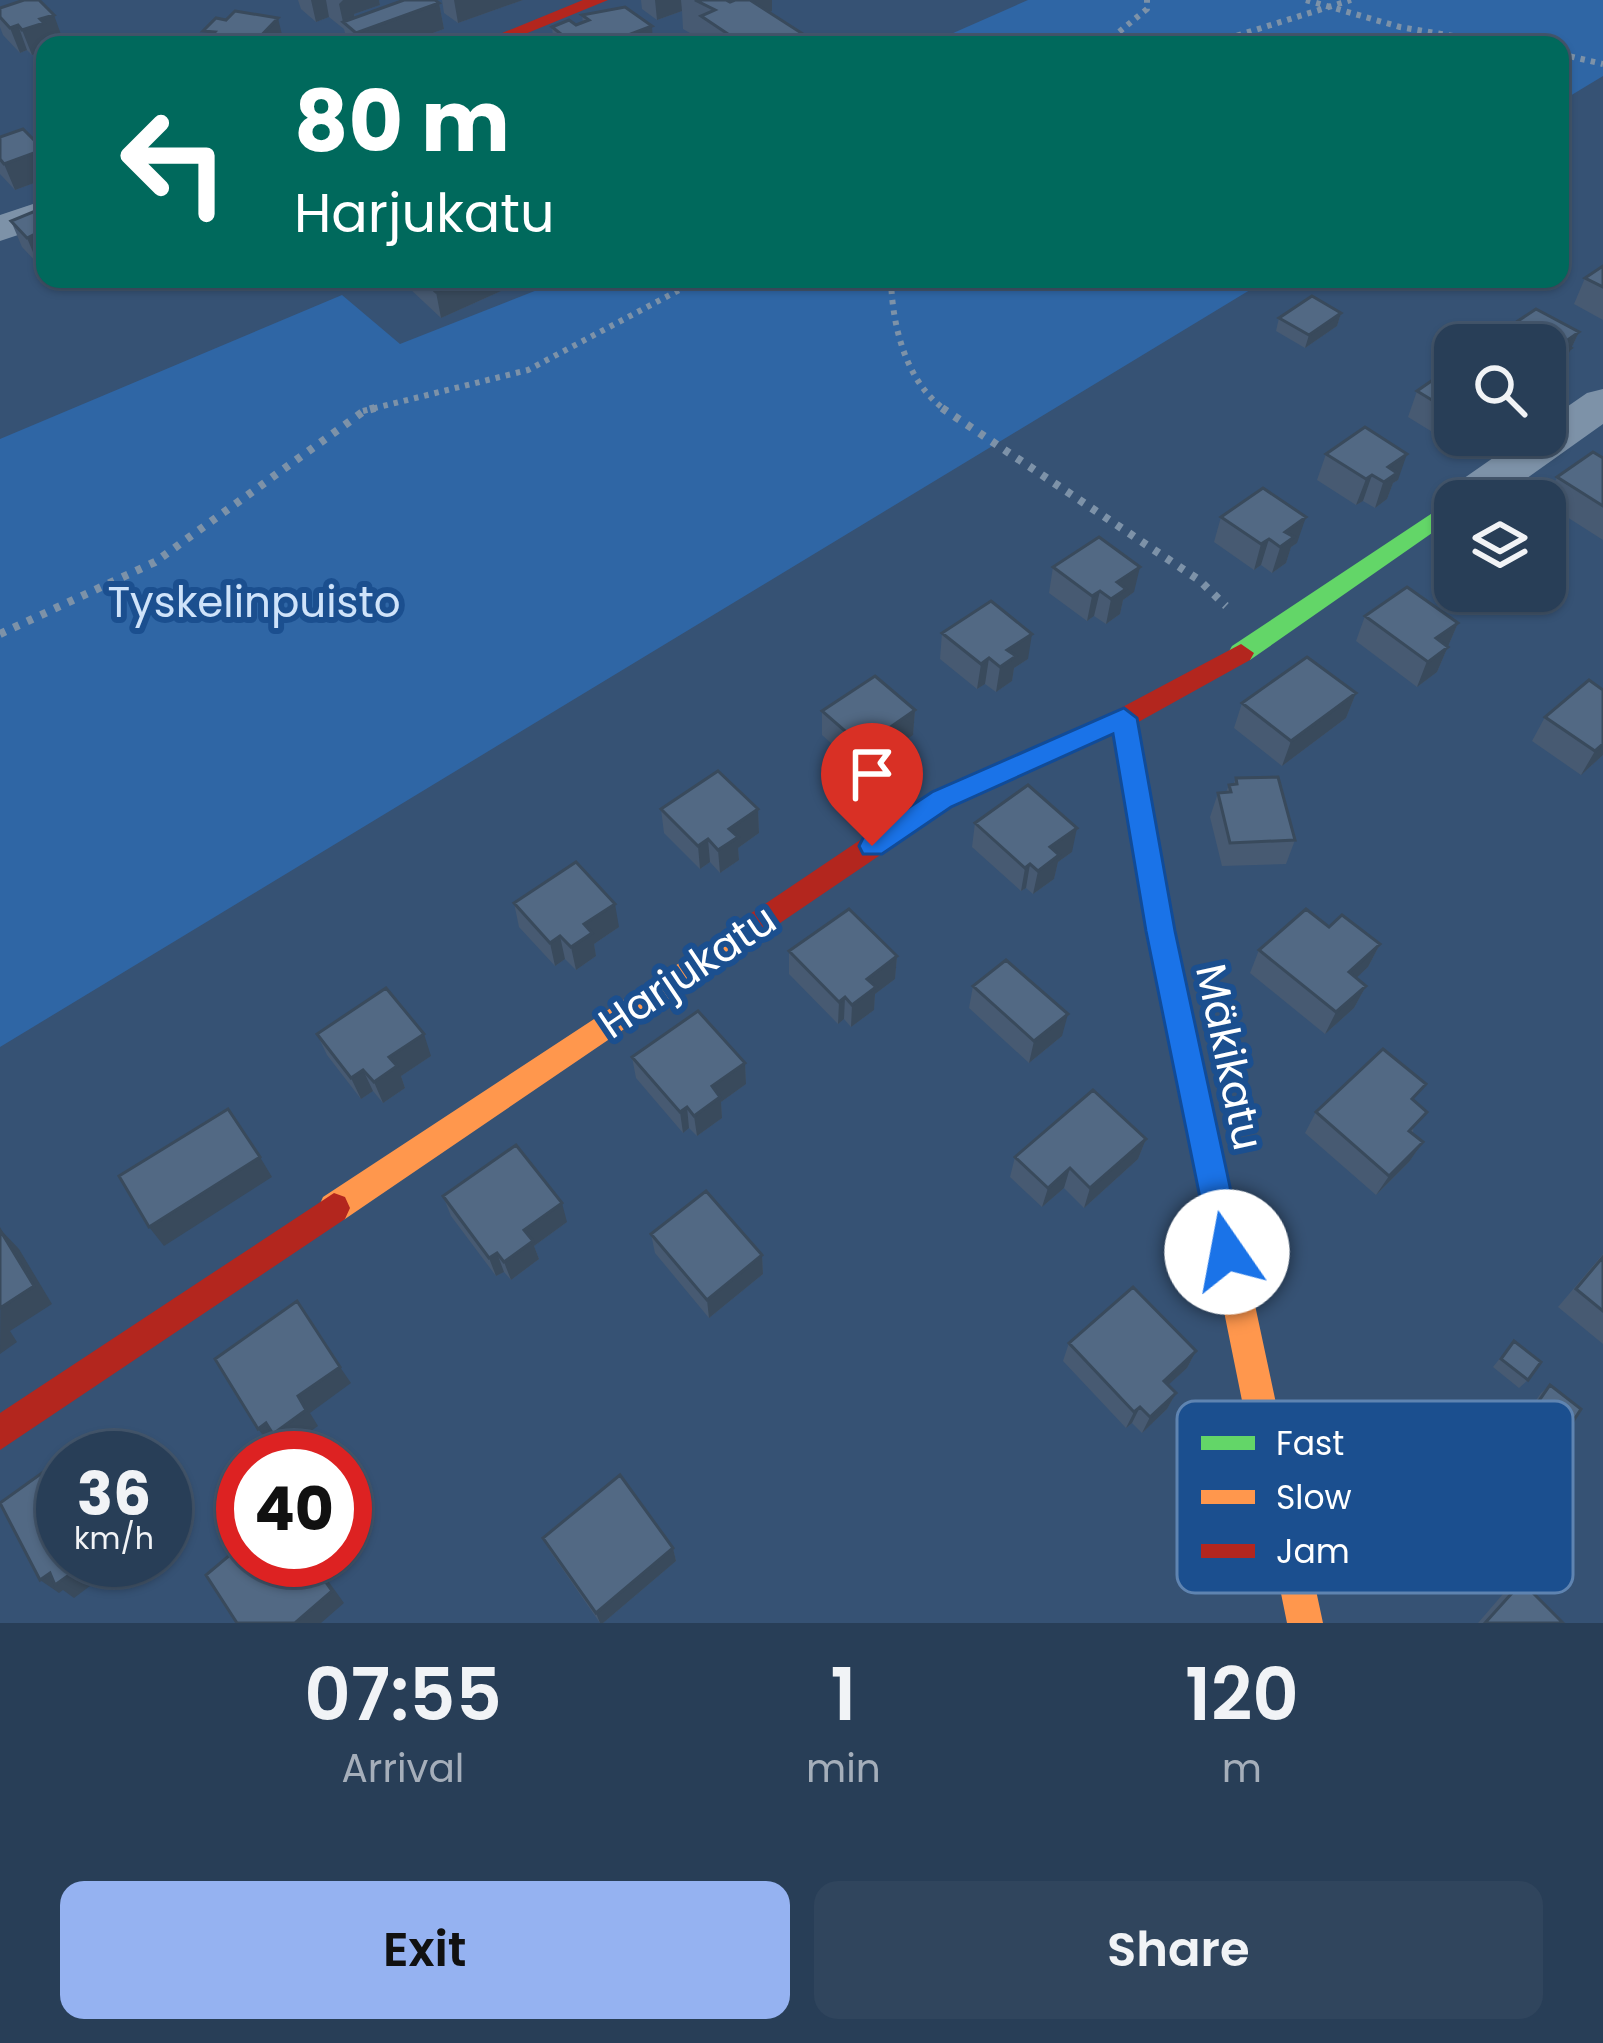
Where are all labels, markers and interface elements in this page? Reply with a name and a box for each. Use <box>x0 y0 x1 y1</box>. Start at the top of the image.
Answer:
text: 80 m <box>294 63 510 180</box>
icon: left <box>96 84 252 240</box>
text: Harjukatu <box>294 175 555 251</box>
map controls <box>1434 324 1566 612</box>
button: search <box>1434 324 1566 456</box>
button: layers <box>1434 480 1566 612</box>
park label: Tyskelinpuisto <box>107 573 401 632</box>
pin <box>821 723 923 846</box>
icon: arrive <box>839 741 905 807</box>
street label: Harjukatu <box>587 890 788 1053</box>
street label: Mäkikatu <box>1181 959 1278 1156</box>
position arrow <box>1164 1189 1290 1315</box>
legend <box>1177 1401 1573 1593</box>
text: Fast <box>1276 1420 1344 1467</box>
speed limit sign: 40 <box>216 1431 372 1587</box>
text: 36 <box>77 1452 151 1536</box>
text: Slow <box>1276 1474 1352 1521</box>
text: km/h <box>74 1517 154 1560</box>
text: Jam <box>1276 1528 1350 1575</box>
text: 07:55 <box>304 1644 502 1745</box>
text: 1 <box>830 1644 856 1745</box>
text: 120 <box>1185 1644 1299 1745</box>
text: Arrival <box>342 1741 464 1796</box>
text: min <box>806 1741 881 1796</box>
text: m <box>1222 1741 1262 1796</box>
button: Exit <box>60 1881 790 2019</box>
button: Share <box>814 1881 1543 2019</box>

